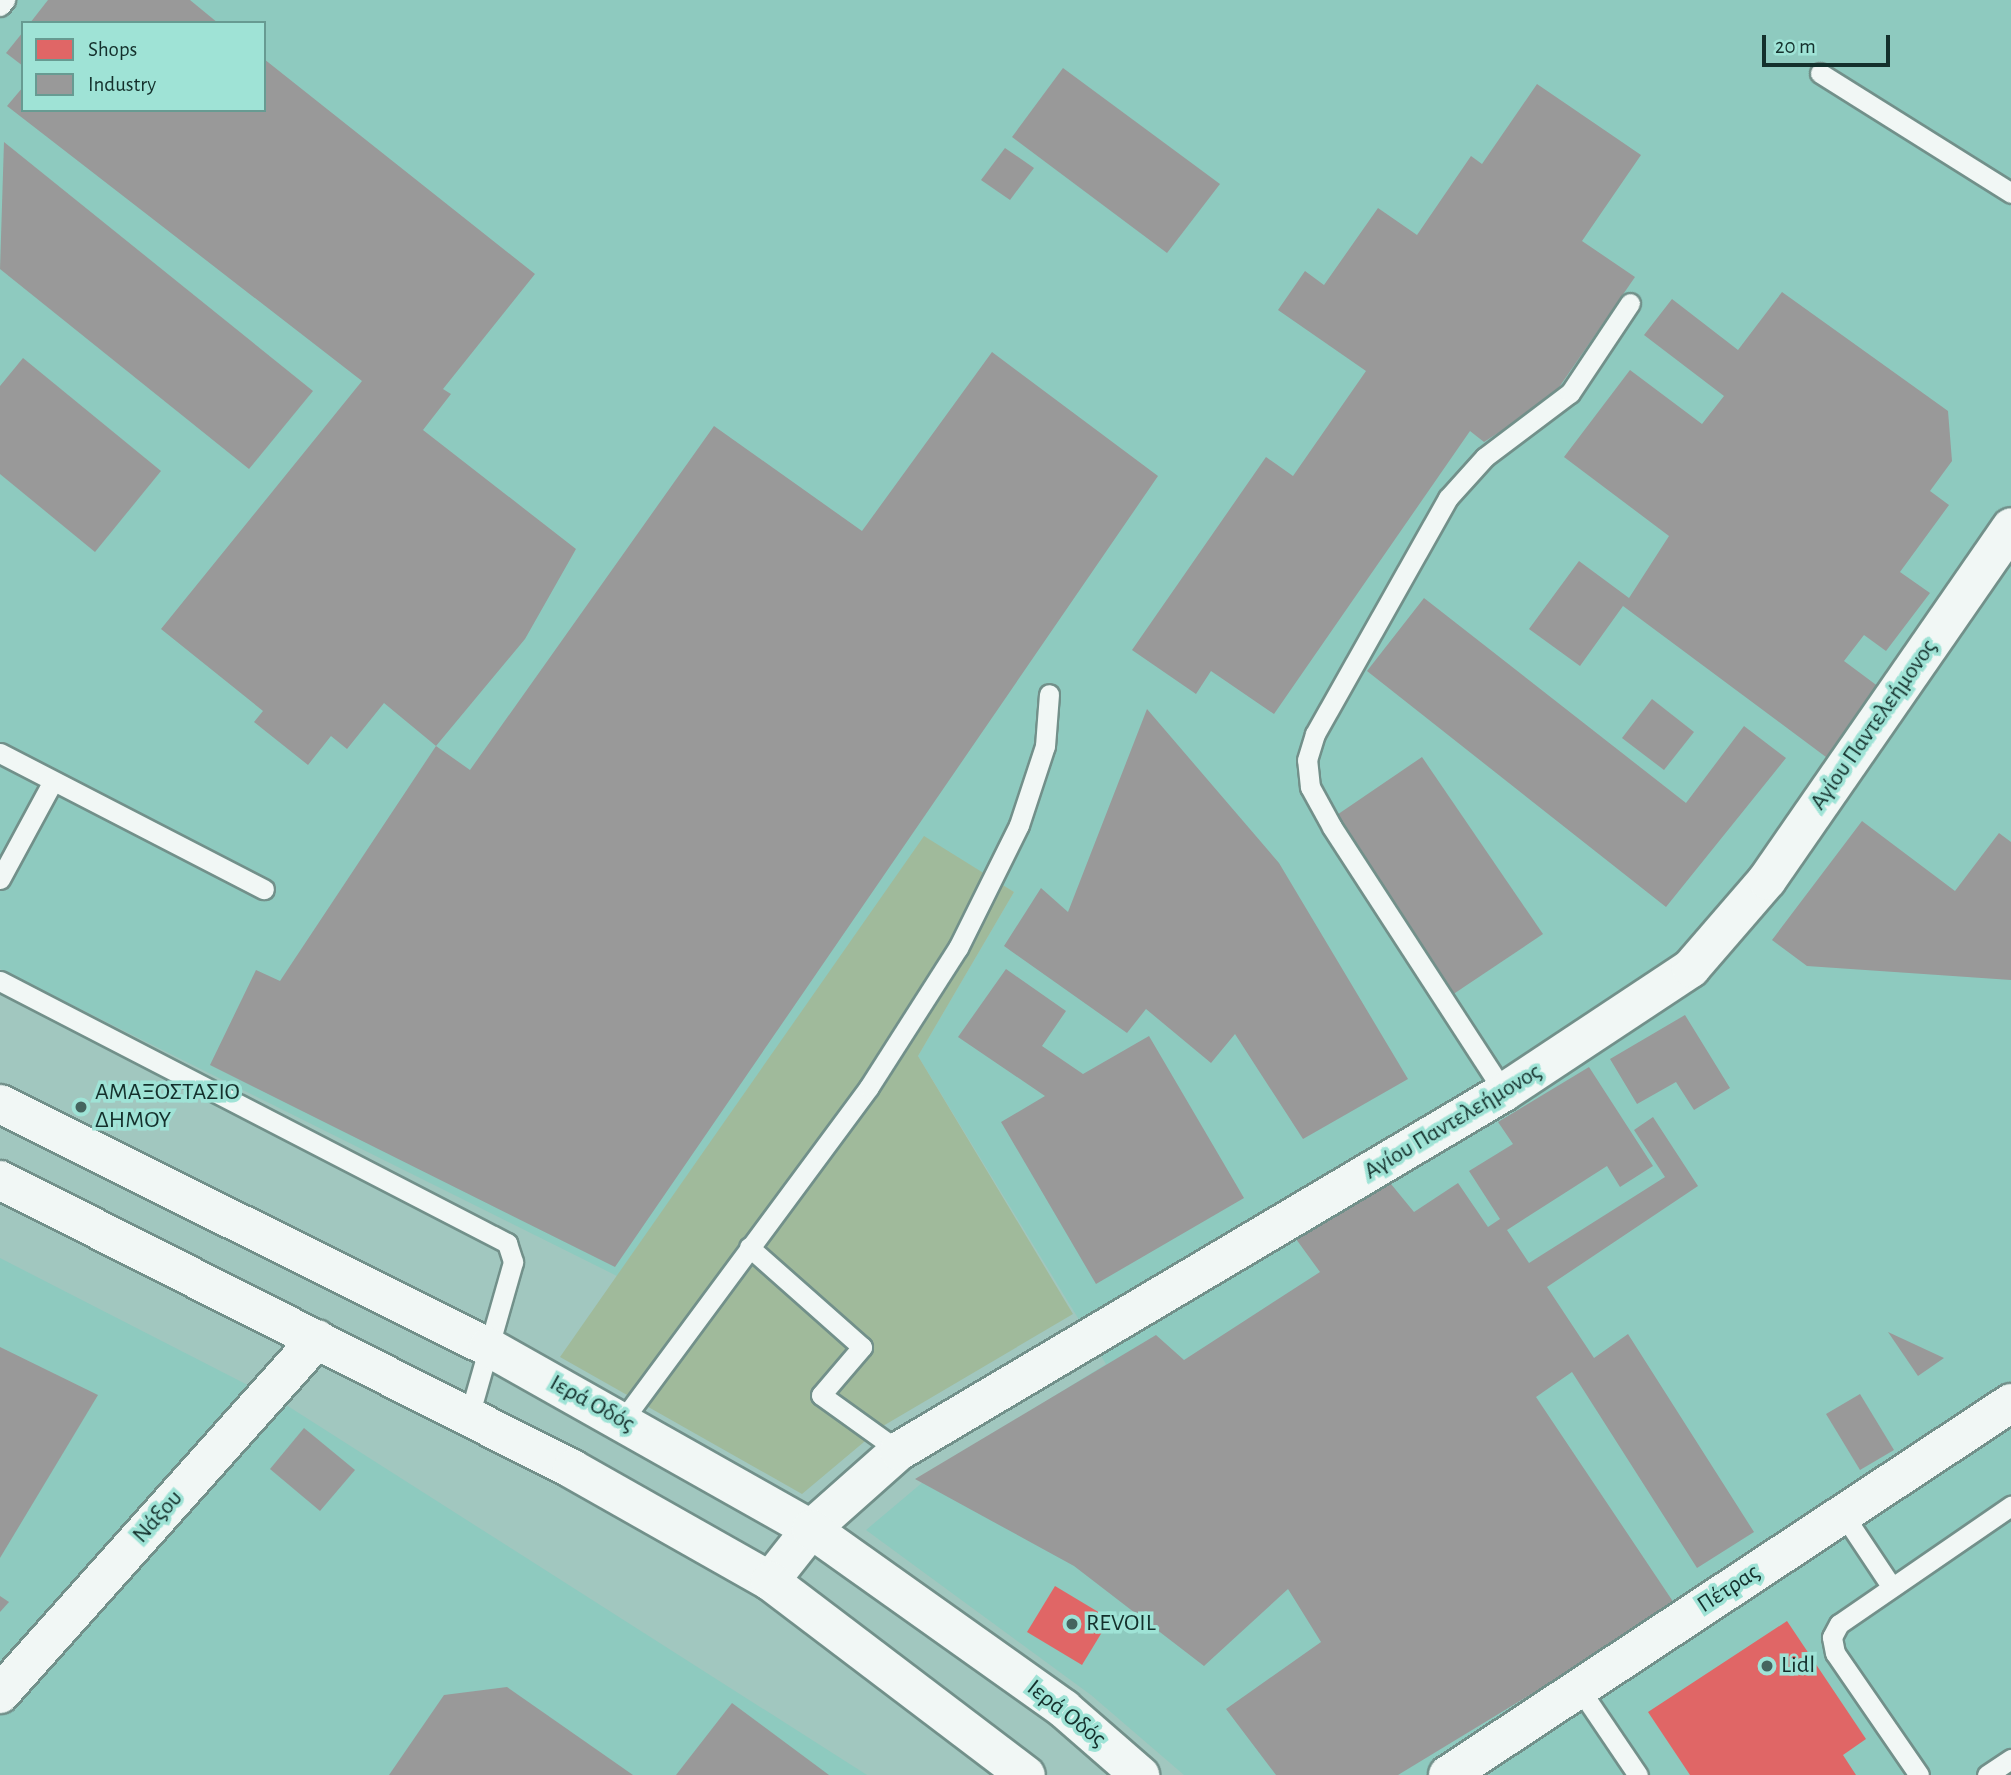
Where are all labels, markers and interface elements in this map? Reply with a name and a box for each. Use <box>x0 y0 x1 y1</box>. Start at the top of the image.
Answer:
legend <box>21 21 266 112</box>
scale bar <box>1766 21 1894 65</box>
text: 20 m <box>1775 36 1816 57</box>
text: Shops <box>88 39 137 60</box>
text: Industry <box>88 74 156 95</box>
street label: Αγίου Παντελεήμονος <box>1804 634 1944 816</box>
street label: Αγίου Παντελεήμονος <box>1359 1058 1547 1186</box>
place label: ΑΜΑΞΟΣΤΑΣΙΟ ΔΗΜΟΥ <box>95 1079 240 1135</box>
marker: ΑΜΑΞΟΣΤΑΣΙΟ ΔΗΜΟΥ <box>73 1099 89 1115</box>
street label: Ιερά Οδός <box>545 1369 639 1439</box>
street label: Νάξου <box>127 1484 189 1550</box>
street label: Πέτρας <box>1692 1558 1766 1620</box>
place label: REVOIL <box>1086 1610 1156 1638</box>
marker: REVOIL <box>1064 1616 1080 1632</box>
place label: Lidl <box>1781 1652 1815 1680</box>
marker: Lidl <box>1759 1658 1775 1674</box>
street label: Ιερά Οδός <box>1021 1674 1111 1754</box>

